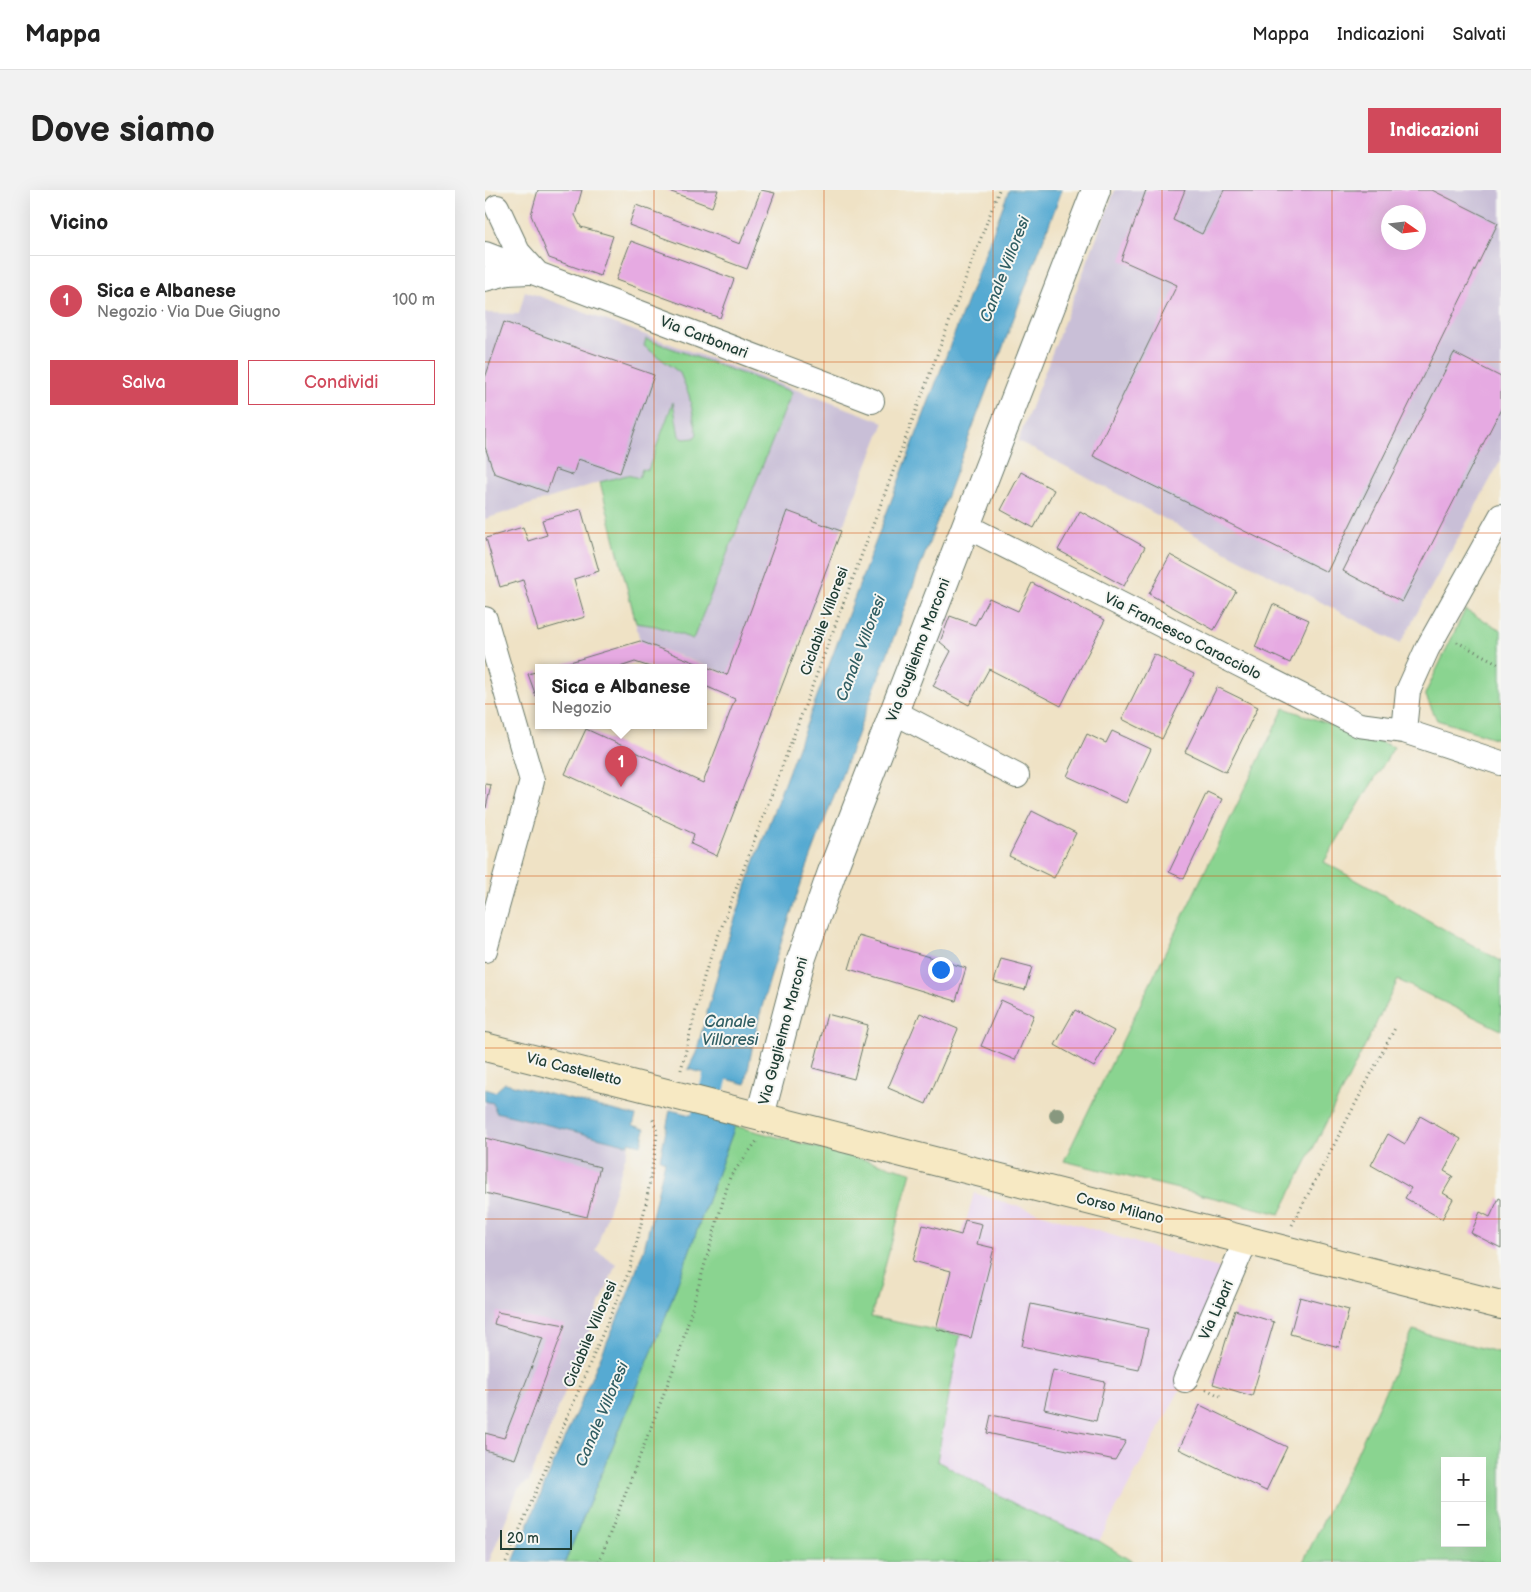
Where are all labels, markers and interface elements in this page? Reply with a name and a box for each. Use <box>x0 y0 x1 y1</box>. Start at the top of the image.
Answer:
text: Mappa <box>25 20 101 49</box>
text: Mappa <box>1252 24 1309 45</box>
text: Indicazioni <box>1337 24 1425 45</box>
text: Salvati <box>1453 24 1506 45</box>
button: Indicazioni <box>1368 108 1501 153</box>
text: Dove siamo <box>30 109 215 152</box>
north arrow <box>1381 205 1426 250</box>
text: Vicino <box>50 210 108 235</box>
water label: Canale Villoresi <box>977 213 1035 325</box>
text: Sica e Albanese <box>97 280 236 303</box>
text: 1 <box>63 291 69 310</box>
text: 100 m <box>392 291 435 310</box>
text: Negozio · Via Due Giugno <box>97 303 281 322</box>
street label: Via Carbonari <box>657 312 751 363</box>
button: Salva <box>50 360 238 405</box>
button: Condividi <box>248 360 435 405</box>
street label: Ciclabile Villoresi <box>796 564 853 678</box>
street label: Via Guglielmo Marconi <box>882 576 955 725</box>
street label: Via Francesco Caracciolo <box>1101 589 1264 684</box>
water label: Canale Villoresi <box>833 592 891 704</box>
popup <box>535 664 707 729</box>
text: Sica e Albanese <box>552 676 690 699</box>
text: Negozio <box>552 699 612 718</box>
pin: 1 <box>605 746 637 787</box>
street label: Via Guglielmo Marconi <box>755 955 812 1107</box>
your location <box>928 957 954 983</box>
water label: Canale Villoresi <box>702 1013 760 1050</box>
street label: Via Castelletto <box>524 1048 624 1091</box>
street label: Corso Milano <box>1074 1188 1166 1229</box>
street label: Via Lipari <box>1195 1277 1238 1343</box>
street label: Ciclabile Villoresi <box>559 1278 622 1391</box>
water label: Canale Villoresi <box>572 1358 634 1470</box>
map controls <box>1441 1457 1486 1547</box>
button: + <box>1441 1457 1486 1502</box>
button: − <box>1441 1502 1486 1547</box>
scale bar <box>500 1527 573 1550</box>
text: 20 m <box>507 1530 539 1547</box>

